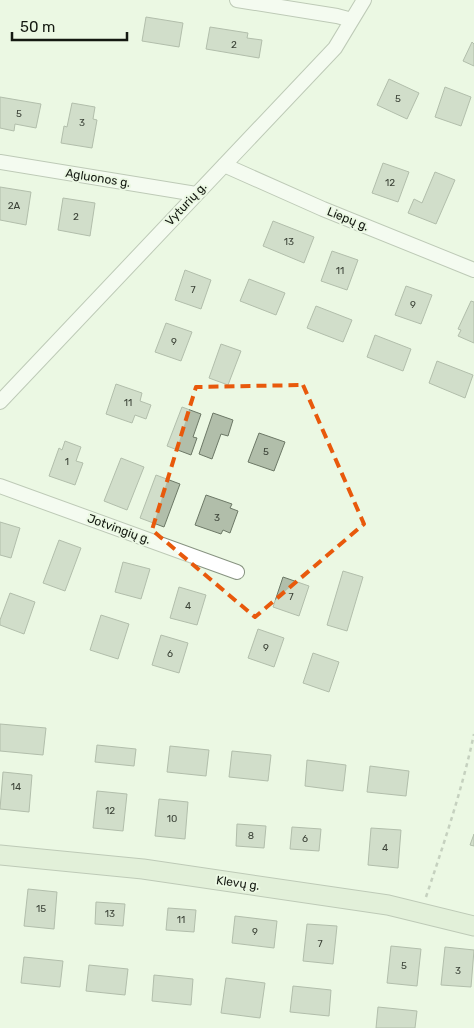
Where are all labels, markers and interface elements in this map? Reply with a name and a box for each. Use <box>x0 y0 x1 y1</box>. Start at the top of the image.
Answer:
scale bar <box>12 10 128 42</box>
text: 50 m <box>20 18 55 36</box>
house number: 2 <box>231 39 237 51</box>
house number: 5 <box>395 93 401 105</box>
house number: 5 <box>16 108 22 120</box>
house number: 3 <box>79 117 85 129</box>
street label: Agluonos g. <box>65 166 131 190</box>
house number: 12 <box>385 177 395 189</box>
street label: Vyturių g. <box>162 179 210 229</box>
house number: 2A <box>8 200 21 212</box>
street label: Liepų g. <box>325 204 371 234</box>
house number: 2 <box>73 211 79 223</box>
house number: 13 <box>284 236 294 248</box>
house number: 11 <box>336 265 344 277</box>
house number: 7 <box>190 284 196 296</box>
house number: 9 <box>410 299 416 311</box>
house number: 9 <box>171 336 177 348</box>
house number: 11 <box>124 397 132 409</box>
house number: 5 <box>263 446 269 458</box>
house number: 1 <box>65 456 69 468</box>
street label: Jotvingių g. <box>85 511 153 547</box>
house number: 3 <box>214 512 220 524</box>
house number: 7 <box>288 591 294 603</box>
house number: 4 <box>185 600 191 612</box>
house number: 9 <box>263 642 269 654</box>
house number: 6 <box>167 648 173 660</box>
house number: 14 <box>11 781 21 793</box>
house number: 12 <box>105 805 115 817</box>
house number: 10 <box>167 813 177 825</box>
house number: 8 <box>248 830 254 842</box>
house number: 6 <box>302 833 308 845</box>
house number: 4 <box>382 842 388 854</box>
street label: Klevų g. <box>215 873 261 893</box>
house number: 15 <box>36 903 46 915</box>
house number: 13 <box>105 908 115 920</box>
house number: 11 <box>177 914 185 926</box>
house number: 9 <box>252 926 258 938</box>
house number: 7 <box>317 938 323 950</box>
house number: 5 <box>401 960 407 972</box>
house number: 3 <box>455 965 461 977</box>

